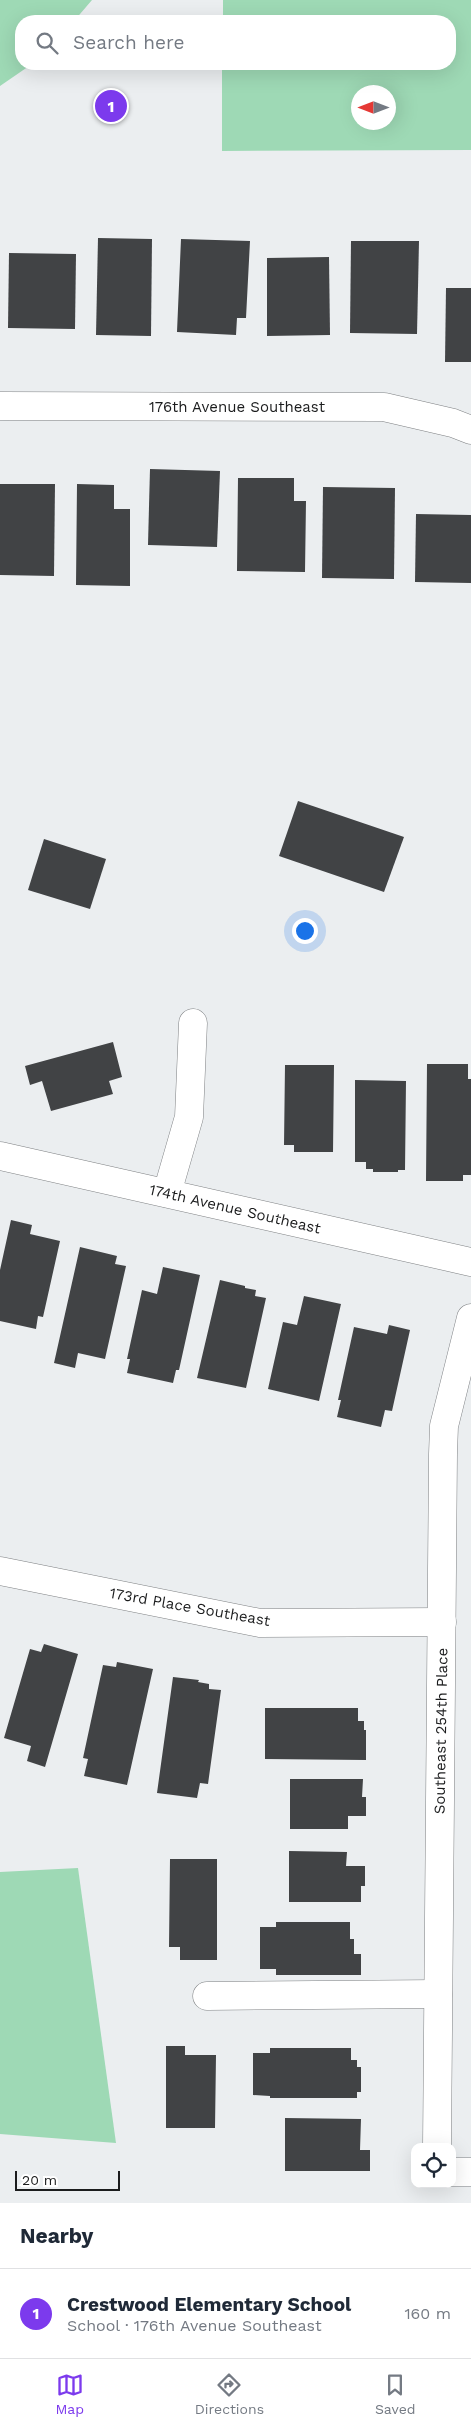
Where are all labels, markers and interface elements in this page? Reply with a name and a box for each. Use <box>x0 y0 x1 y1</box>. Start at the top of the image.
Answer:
search box <box>15 15 456 70</box>
icon: search <box>33 29 61 57</box>
text: Search here <box>73 31 184 54</box>
north arrow <box>351 85 396 130</box>
pin: 1 <box>95 87 127 125</box>
street label: 176th Avenue Southeast <box>149 398 326 416</box>
your location <box>292 918 318 944</box>
street label: 174th Avenue Southeast <box>147 1180 323 1238</box>
street label: 173rd Place Southeast <box>108 1584 272 1630</box>
street label: Southeast 254th Place <box>431 1648 451 1814</box>
map controls <box>411 2143 456 2188</box>
button: locate <box>411 2143 456 2188</box>
scale bar <box>15 2168 120 2191</box>
text: 20 m <box>22 2172 57 2188</box>
text: Nearby <box>20 2223 93 2248</box>
text: Crestwood Elementary School <box>67 2293 351 2316</box>
text: 1 <box>33 2304 39 2323</box>
text: 160 m <box>404 2304 451 2323</box>
text: School · 176th Avenue Southeast <box>67 2316 322 2335</box>
tab: Map <box>55 2371 84 2417</box>
tab: Directions <box>195 2371 264 2417</box>
tab: Saved <box>375 2371 416 2417</box>

